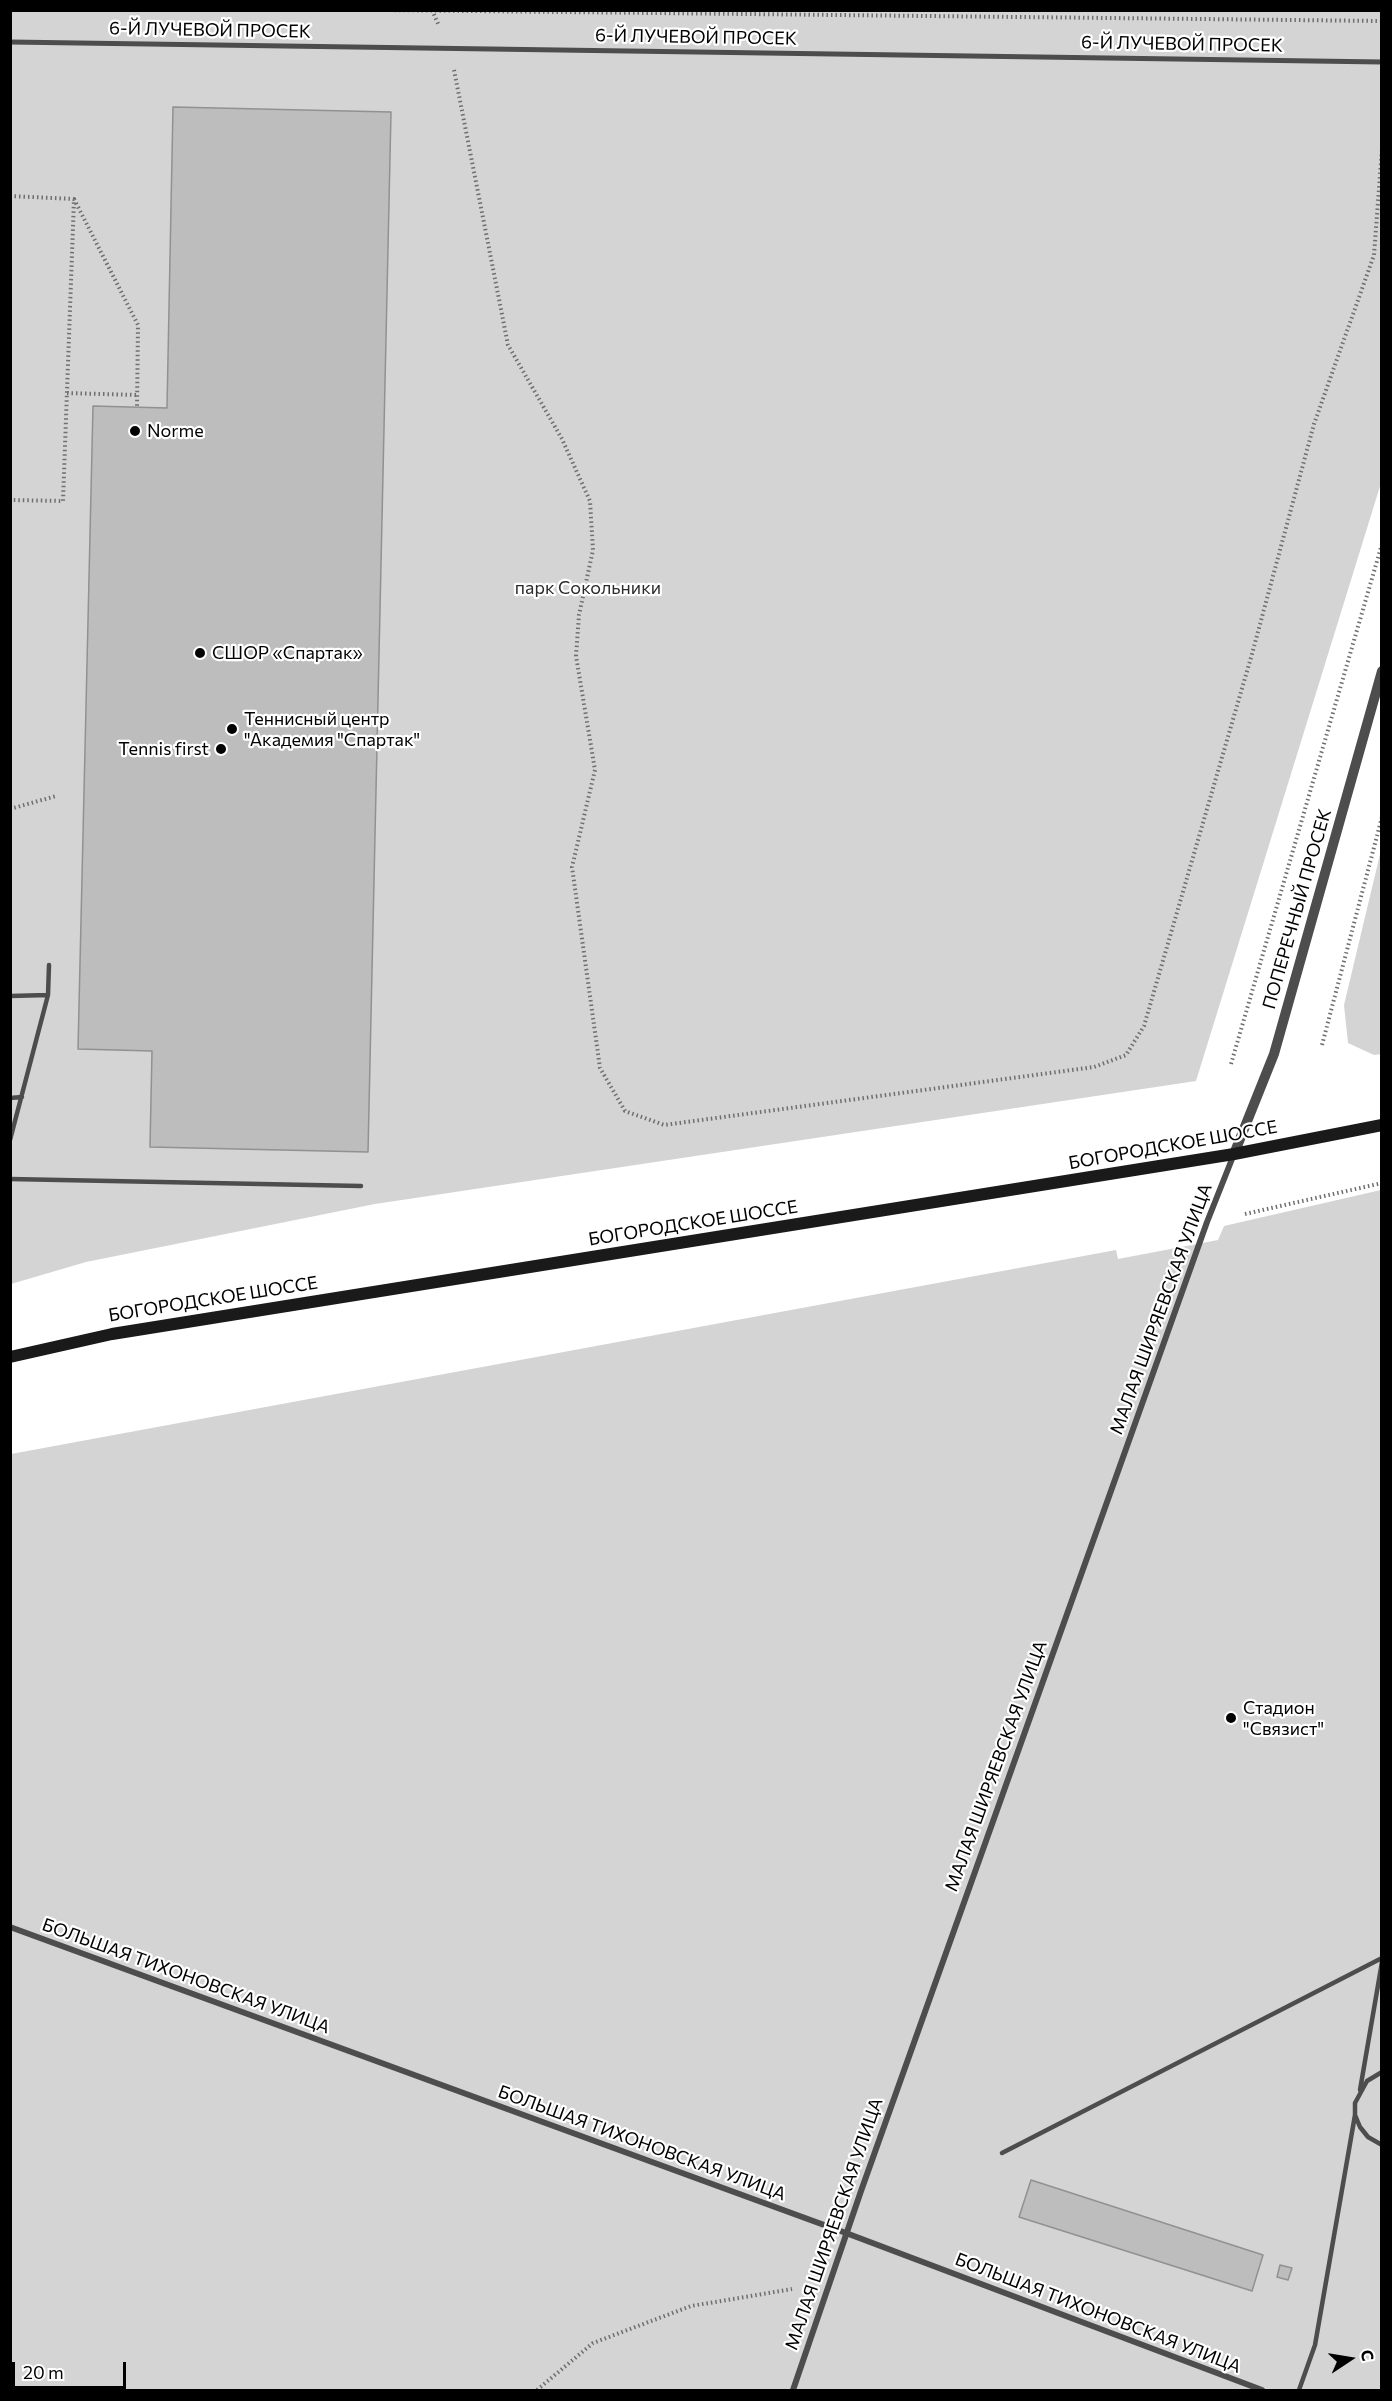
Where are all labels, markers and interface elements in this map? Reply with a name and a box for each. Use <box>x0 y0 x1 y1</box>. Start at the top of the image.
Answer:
street label: 6-Й ЛУЧЕВОЙ ПРОСЕК <box>109 17 311 43</box>
street label: 6-Й ЛУЧЕВОЙ ПРОСЕК <box>595 24 797 50</box>
street label: 6-Й ЛУЧЕВОЙ ПРОСЕК <box>1081 31 1283 57</box>
place label: Norme <box>147 420 204 442</box>
marker: Norme <box>128 424 142 438</box>
park label: парк Сокольники <box>515 577 661 599</box>
place label: СШОР «Спартак» <box>212 642 363 664</box>
marker: СШОР «Спартак» <box>193 646 207 660</box>
place label: Теннисный центр "Академия "Спартак" <box>244 708 420 750</box>
marker: Теннисный центр "Академия "Спартак" <box>225 722 239 736</box>
place label: Tennis first <box>118 738 209 760</box>
marker: Tennis first <box>214 742 228 756</box>
street label: ПОПЕРЕЧНЫЙ ПРОСЕК <box>1258 806 1336 1012</box>
street label: БОГОРОДСКОЕ ШОССЕ <box>1067 1116 1279 1174</box>
street label: МАЛАЯ ШИРЯЕВСКАЯ УЛИЦА <box>1106 1181 1216 1437</box>
street label: БОГОРОДСКОЕ ШОССЕ <box>587 1196 799 1250</box>
street label: БОГОРОДСКОЕ ШОССЕ <box>107 1272 319 1326</box>
street label: МАЛАЯ ШИРЯЕВСКАЯ УЛИЦА <box>941 1638 1051 1894</box>
place label: Стадион "Связист" <box>1243 1697 1324 1740</box>
marker: Стадион "Связист" <box>1224 1711 1238 1725</box>
street label: БОЛЬШАЯ ТИХОНОВСКАЯ УЛИЦА <box>39 1914 333 2038</box>
street label: БОЛЬШАЯ ТИХОНОВСКАЯ УЛИЦА <box>495 2081 789 2205</box>
street label: МАЛАЯ ШИРЯЕВСКАЯ УЛИЦА <box>781 2095 887 2353</box>
street label: БОЛЬШАЯ ТИХОНОВСКАЯ УЛИЦА <box>952 2248 1244 2378</box>
north arrow <box>1320 2329 1380 2389</box>
text: С <box>1358 2348 1379 2362</box>
scale bar <box>15 2350 129 2388</box>
text: 20 m <box>23 2361 64 2383</box>

